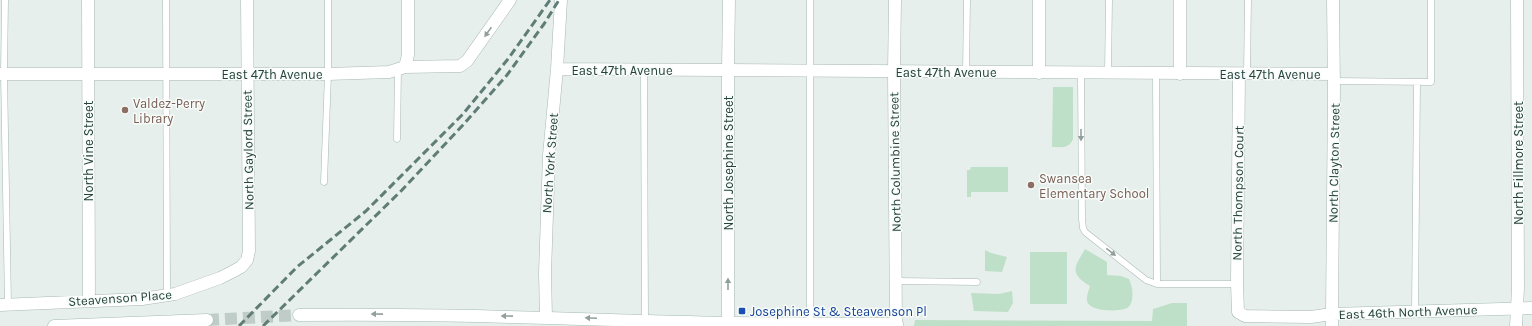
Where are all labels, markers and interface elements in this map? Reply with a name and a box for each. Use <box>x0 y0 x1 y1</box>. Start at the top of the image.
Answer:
one-way arrow <box>484 27 492 38</box>
street label: East 47th Avenue <box>571 63 673 78</box>
street label: East 47th Avenue <box>895 65 997 80</box>
street label: East 47th Avenue <box>221 67 323 82</box>
street label: East 47th Avenue <box>1219 67 1321 82</box>
street label: North Gaylord Street <box>239 90 257 210</box>
street label: North Columbine Street <box>886 92 904 232</box>
street label: North Josephine Street <box>721 95 736 231</box>
place label: Valdez-Perry Library <box>133 96 205 126</box>
street label: North Vine Street <box>81 100 96 202</box>
street label: North Fillmore Street <box>1511 101 1526 225</box>
street label: North Clayton Street <box>1325 103 1343 223</box>
marker: Valdez-Perry Library <box>120 105 130 115</box>
street label: North York Street <box>539 112 561 214</box>
street label: North Thompson Court <box>1229 125 1247 261</box>
one-way arrow <box>1078 129 1084 142</box>
place label: Swansea Elementary School <box>1039 171 1149 201</box>
marker: Swansea Elementary School <box>1026 180 1036 190</box>
one-way arrow <box>1105 248 1116 257</box>
one-way arrow <box>725 277 731 290</box>
street label: Steavenson Place <box>68 287 173 309</box>
street label: East 46th North Avenue <box>1338 302 1478 322</box>
place label: Josephine St & Steavenson Pl <box>750 304 927 319</box>
marker: Josephine St & Steavenson Pl <box>737 306 747 316</box>
one-way arrow <box>370 311 383 317</box>
one-way arrow <box>500 313 513 319</box>
one-way arrow <box>585 315 597 322</box>

